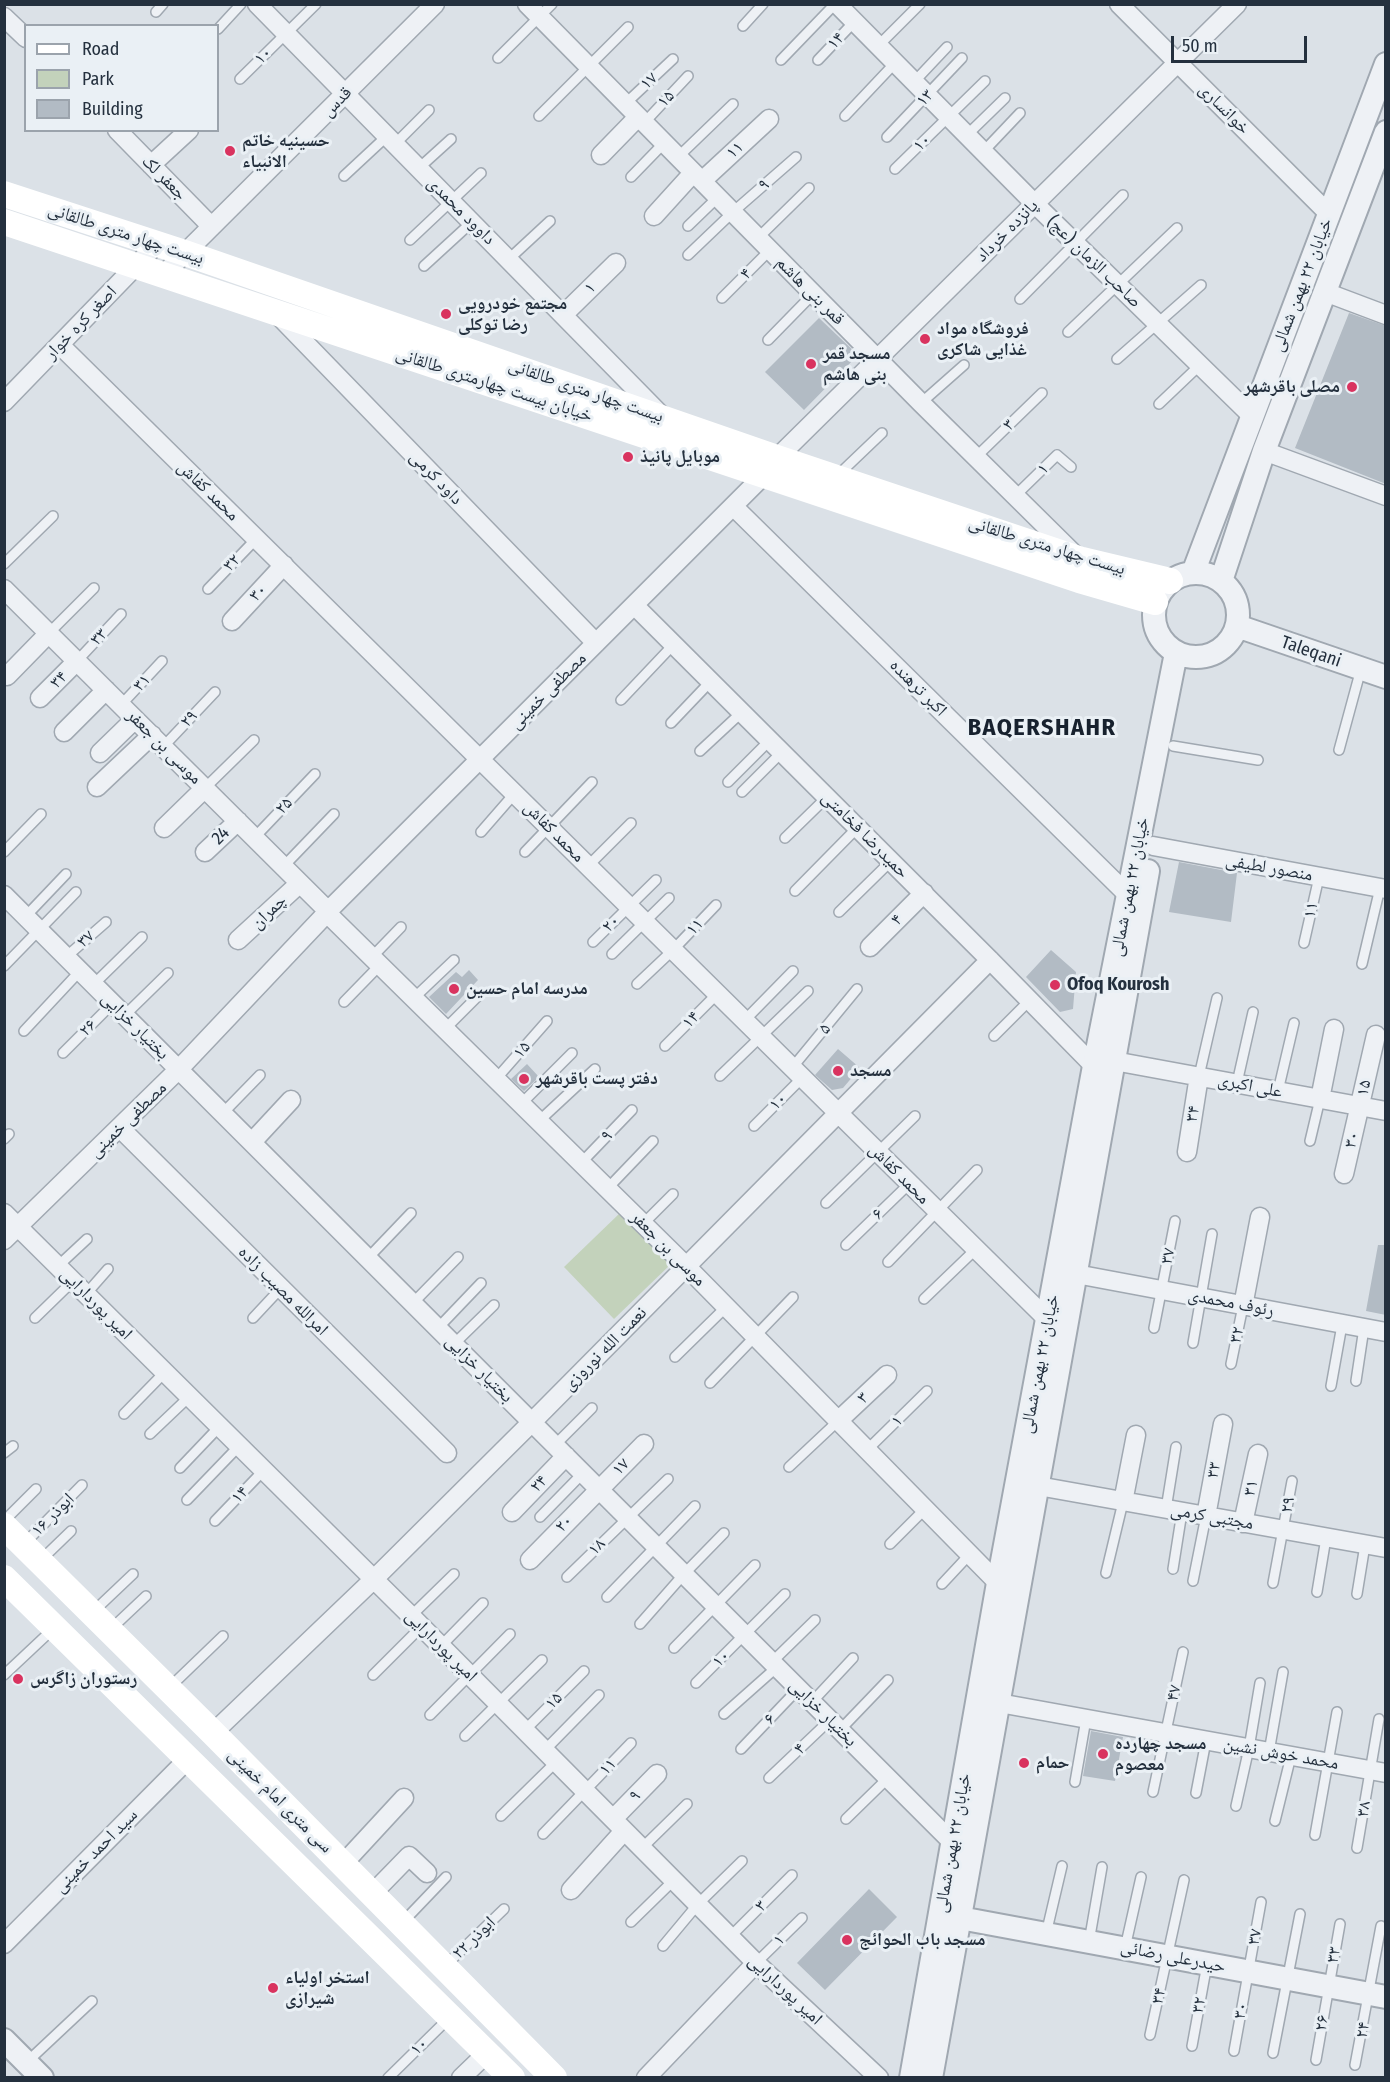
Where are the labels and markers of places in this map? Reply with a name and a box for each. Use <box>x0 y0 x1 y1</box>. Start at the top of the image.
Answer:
place label: حسینیه خاتم الانبیاء <box>242 130 330 172</box>
marker: حسینیه خاتم الانبیاء <box>223 144 237 158</box>
place label: مجتمع خودرویی رضا توکلی <box>458 293 567 336</box>
marker: مجتمع خودرویی رضا توکلی <box>439 307 453 321</box>
place label: فروشگاه مواد غذایی شاکری <box>937 318 1029 360</box>
marker: فروشگاه مواد غذایی شاکری <box>918 332 932 346</box>
place label: مسجد قمر بنی هاشم <box>823 343 891 386</box>
marker: مسجد قمر بنی هاشم <box>804 357 818 371</box>
place label: مصلی باقرشهر <box>1244 376 1340 398</box>
marker: مصلی باقرشهر <box>1345 380 1359 394</box>
place label: موبایل پانیذ <box>640 446 720 468</box>
marker: موبایل پانیذ <box>621 450 635 464</box>
place label: Ofoq Kourosh <box>1067 974 1169 996</box>
place label: مدرسه امام حسین <box>466 978 588 1000</box>
marker: Ofoq Kourosh <box>1048 978 1062 992</box>
marker: مدرسه امام حسین <box>447 982 461 996</box>
place label: مسجد <box>850 1060 892 1082</box>
marker: مسجد <box>831 1064 845 1078</box>
place label: دفتر پست باقرشهر <box>536 1068 658 1090</box>
marker: دفتر پست باقرشهر <box>517 1072 531 1086</box>
place label: رستوران زاگرس <box>30 1668 137 1690</box>
marker: رستوران زاگرس <box>11 1672 25 1686</box>
place label: مسجد چهارده معصوم <box>1115 1733 1207 1776</box>
marker: مسجد چهارده معصوم <box>1096 1747 1110 1761</box>
place label: حمام <box>1036 1752 1069 1774</box>
marker: حمام <box>1017 1756 1031 1770</box>
place label: مسجد باب الحوائج <box>859 1929 985 1951</box>
marker: مسجد باب الحوائج <box>840 1933 854 1947</box>
place label: استخر اولیاء شیرازی <box>285 1967 370 2010</box>
marker: استخر اولیاء شیرازی <box>266 1981 280 1995</box>

